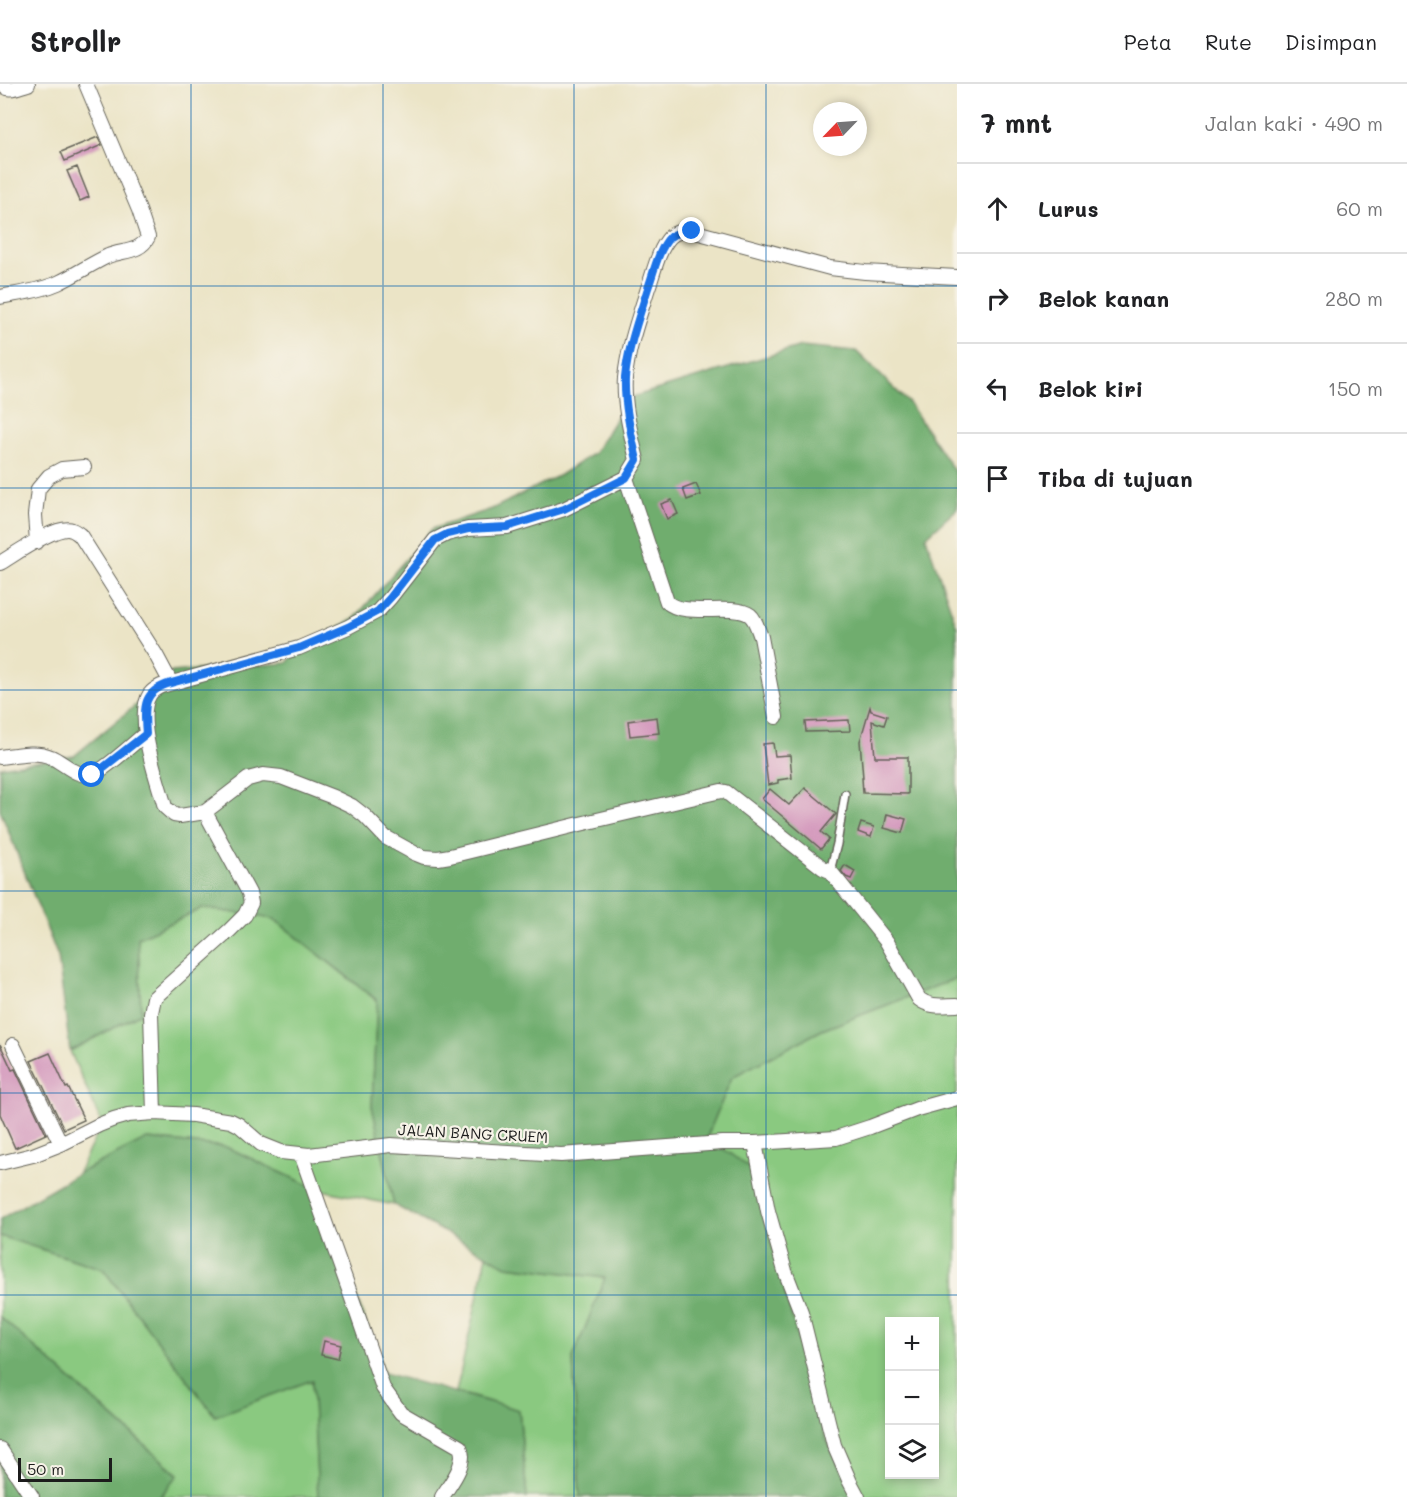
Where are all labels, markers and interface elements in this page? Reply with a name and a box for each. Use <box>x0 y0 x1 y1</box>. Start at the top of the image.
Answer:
text: Strollr <box>30 23 121 59</box>
text: Peta <box>1124 28 1172 55</box>
text: Rute <box>1205 28 1252 55</box>
text: Disimpan <box>1285 28 1377 55</box>
north arrow <box>813 102 867 156</box>
text: 7 mnt <box>981 106 1052 140</box>
text: Jalan kaki · 490 m <box>1205 110 1383 136</box>
icon: ahead <box>981 192 1014 225</box>
text: Lurus <box>1038 194 1099 223</box>
text: 60 m <box>1336 195 1383 221</box>
route end <box>678 217 704 243</box>
icon: right <box>981 282 1014 315</box>
text: Belok kanan <box>1038 284 1169 313</box>
text: 280 m <box>1325 285 1383 311</box>
icon: left <box>981 372 1014 405</box>
text: Belok kiri <box>1038 374 1143 403</box>
text: 150 m <box>1328 375 1383 401</box>
icon: arrive <box>981 462 1014 495</box>
text: Tiba di tujuan <box>1038 464 1193 493</box>
route start <box>78 761 104 787</box>
street label: JALAN BANG CRUEM <box>397 1119 549 1147</box>
map controls <box>885 1317 939 1479</box>
button: + <box>885 1317 939 1371</box>
button: − <box>885 1371 939 1425</box>
button: layers <box>885 1425 939 1479</box>
scale bar <box>18 1455 112 1482</box>
text: 50 m <box>27 1458 64 1479</box>

